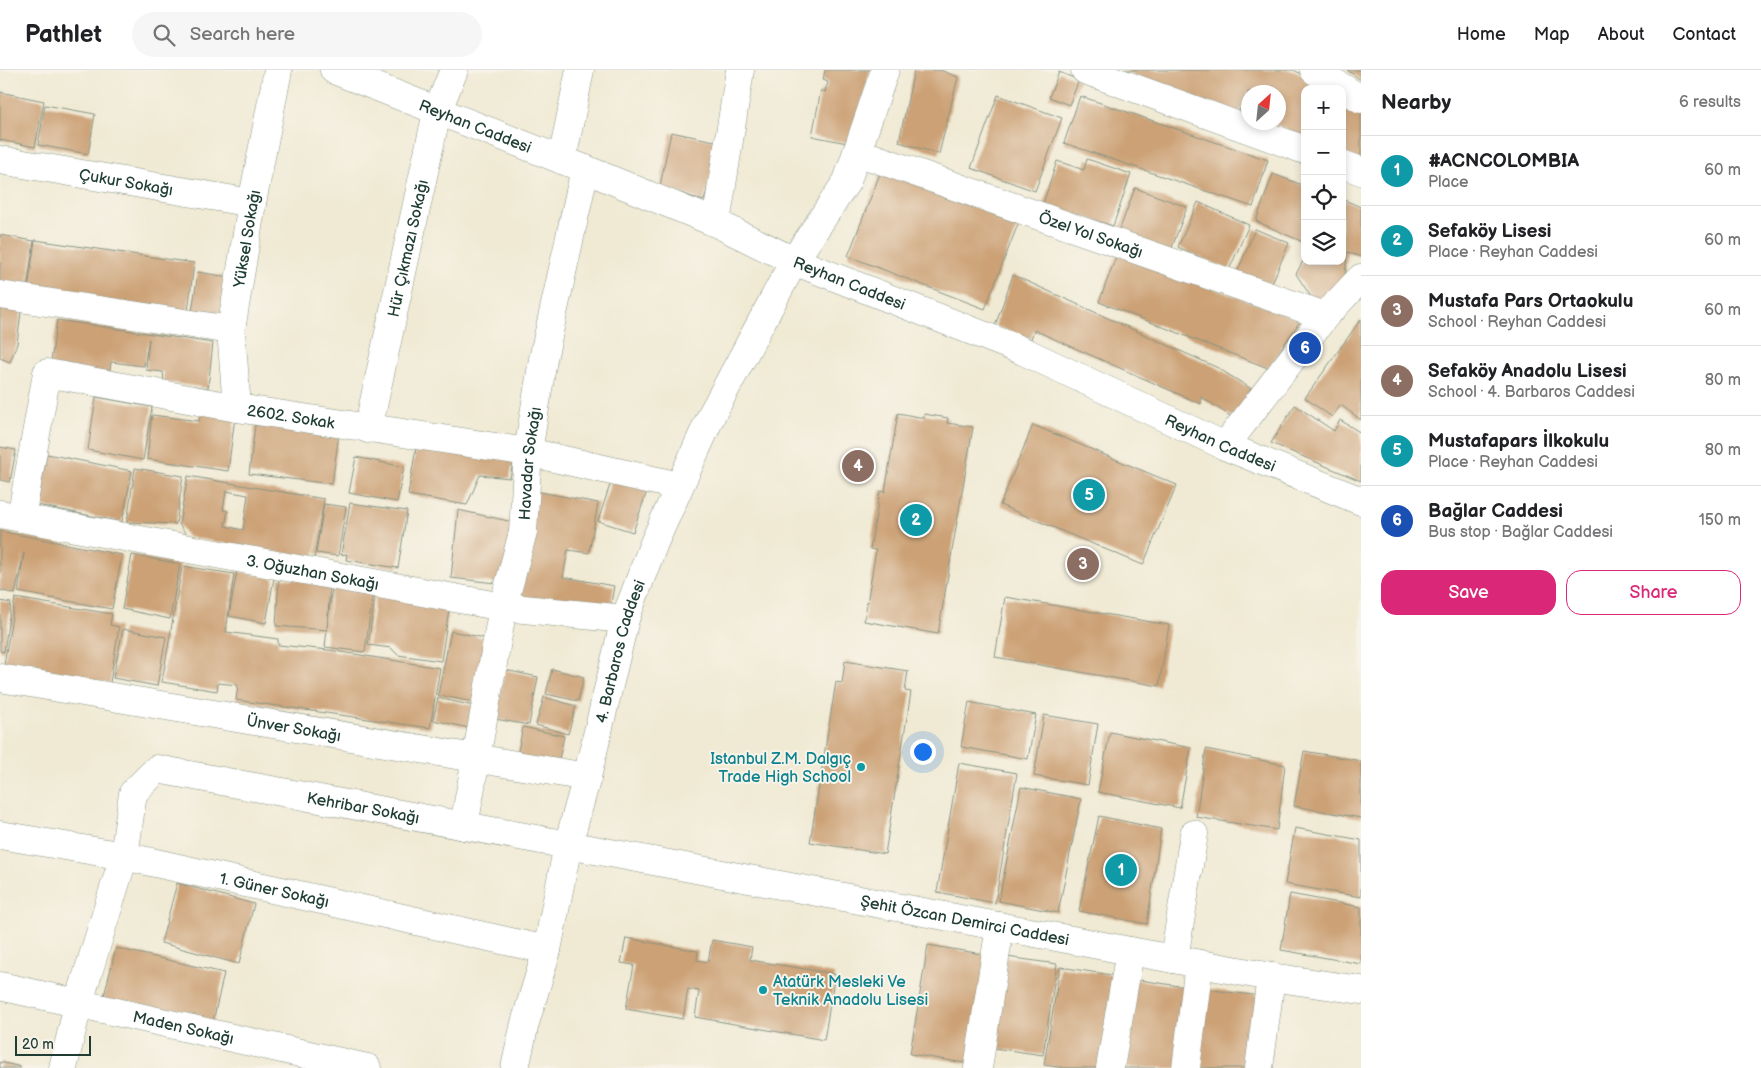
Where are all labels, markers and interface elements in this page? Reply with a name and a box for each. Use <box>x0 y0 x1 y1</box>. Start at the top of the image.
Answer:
search box <box>132 12 482 57</box>
text: Pathlet <box>25 20 102 49</box>
icon: search <box>150 21 178 49</box>
text: Search here <box>190 23 295 46</box>
text: Home <box>1457 24 1506 45</box>
text: Map <box>1534 24 1570 45</box>
text: About <box>1598 24 1645 45</box>
text: Contact <box>1673 24 1736 45</box>
north arrow <box>1241 85 1286 130</box>
map controls <box>1301 85 1346 265</box>
button: + <box>1301 85 1346 130</box>
text: Nearby <box>1381 90 1451 115</box>
text: 6 results <box>1679 93 1741 112</box>
street label: Reyhan Caddesi <box>416 96 534 158</box>
button: − <box>1301 130 1346 175</box>
text: #ACNCOLOMBIA <box>1428 150 1579 173</box>
text: 1 <box>1394 161 1400 180</box>
text: 60 m <box>1704 161 1741 180</box>
street label: Çukur Sokağı <box>77 166 174 200</box>
text: Place <box>1428 173 1469 192</box>
button: locate <box>1301 175 1346 220</box>
street label: Hür Çıkmazı Sokağı <box>385 178 433 319</box>
street label: Yüksel Sokağı <box>230 188 265 290</box>
street label: Özel Yol Sokağı <box>1036 206 1145 262</box>
button: layers <box>1301 220 1346 265</box>
text: Sefaköy Lisesi <box>1428 220 1551 243</box>
text: 2 <box>1392 231 1402 250</box>
text: 60 m <box>1704 231 1741 250</box>
text: Place · Reyhan Caddesi <box>1428 243 1598 262</box>
street label: Reyhan Caddesi <box>790 254 908 315</box>
text: Mustafa Pars Ortaokulu <box>1428 290 1633 313</box>
text: 3 <box>1392 301 1402 320</box>
text: 60 m <box>1704 301 1741 320</box>
text: School · Reyhan Caddesi <box>1428 313 1606 332</box>
pin: 6 <box>1289 329 1321 367</box>
text: Sefaköy Anadolu Lisesi <box>1428 360 1627 383</box>
text: 4 <box>1392 371 1402 390</box>
text: 80 m <box>1705 371 1741 390</box>
text: School · 4. Barbaros Caddesi <box>1428 383 1635 402</box>
street label: 2602. Sokak <box>245 402 336 434</box>
street label: Havadar Sokağı <box>516 406 546 521</box>
street label: Reyhan Caddesi <box>1161 411 1278 476</box>
text: Mustafapars İlkokulu <box>1428 430 1609 453</box>
text: 5 <box>1392 441 1402 460</box>
text: 80 m <box>1705 441 1741 460</box>
pin: 4 <box>842 447 874 485</box>
text: Place · Reyhan Caddesi <box>1428 453 1598 472</box>
pin: 5 <box>1073 476 1105 514</box>
text: Bağlar Caddesi <box>1428 500 1563 523</box>
pin: 2 <box>900 501 932 539</box>
text: 6 <box>1392 511 1402 530</box>
text: 150 m <box>1699 511 1741 530</box>
text: Bus stop · Bağlar Caddesi <box>1428 523 1613 542</box>
pin: 3 <box>1067 545 1099 583</box>
street label: 3. Oğuzhan Sokağı <box>245 552 380 595</box>
button: Save <box>1381 570 1556 615</box>
button: Share <box>1566 570 1741 615</box>
street label: 4. Barbaros Caddesi <box>592 577 650 725</box>
street label: Ünver Sokağı <box>245 710 342 746</box>
your location <box>910 739 936 765</box>
place label: Istanbul Z.M. Dalgıç Trade High School <box>710 750 851 787</box>
marker: Istanbul Z.M. Dalgıç Trade High School <box>855 761 867 773</box>
street label: Kehribar Sokağı <box>305 789 421 828</box>
pin: 1 <box>1105 851 1137 889</box>
street label: 1. Güner Sokağı <box>218 870 331 912</box>
street label: Şehit Özcan Demirci Caddesi <box>859 892 1071 950</box>
place label: Atatürk Mesleki Ve Teknik Anadolu Lisesi <box>773 973 928 1010</box>
marker: Atatürk Mesleki Ve Teknik Anadolu Lisesi <box>757 984 769 996</box>
street label: Maden Sokağı <box>131 1008 235 1049</box>
scale bar <box>15 1033 91 1056</box>
text: 20 m <box>22 1036 54 1053</box>

